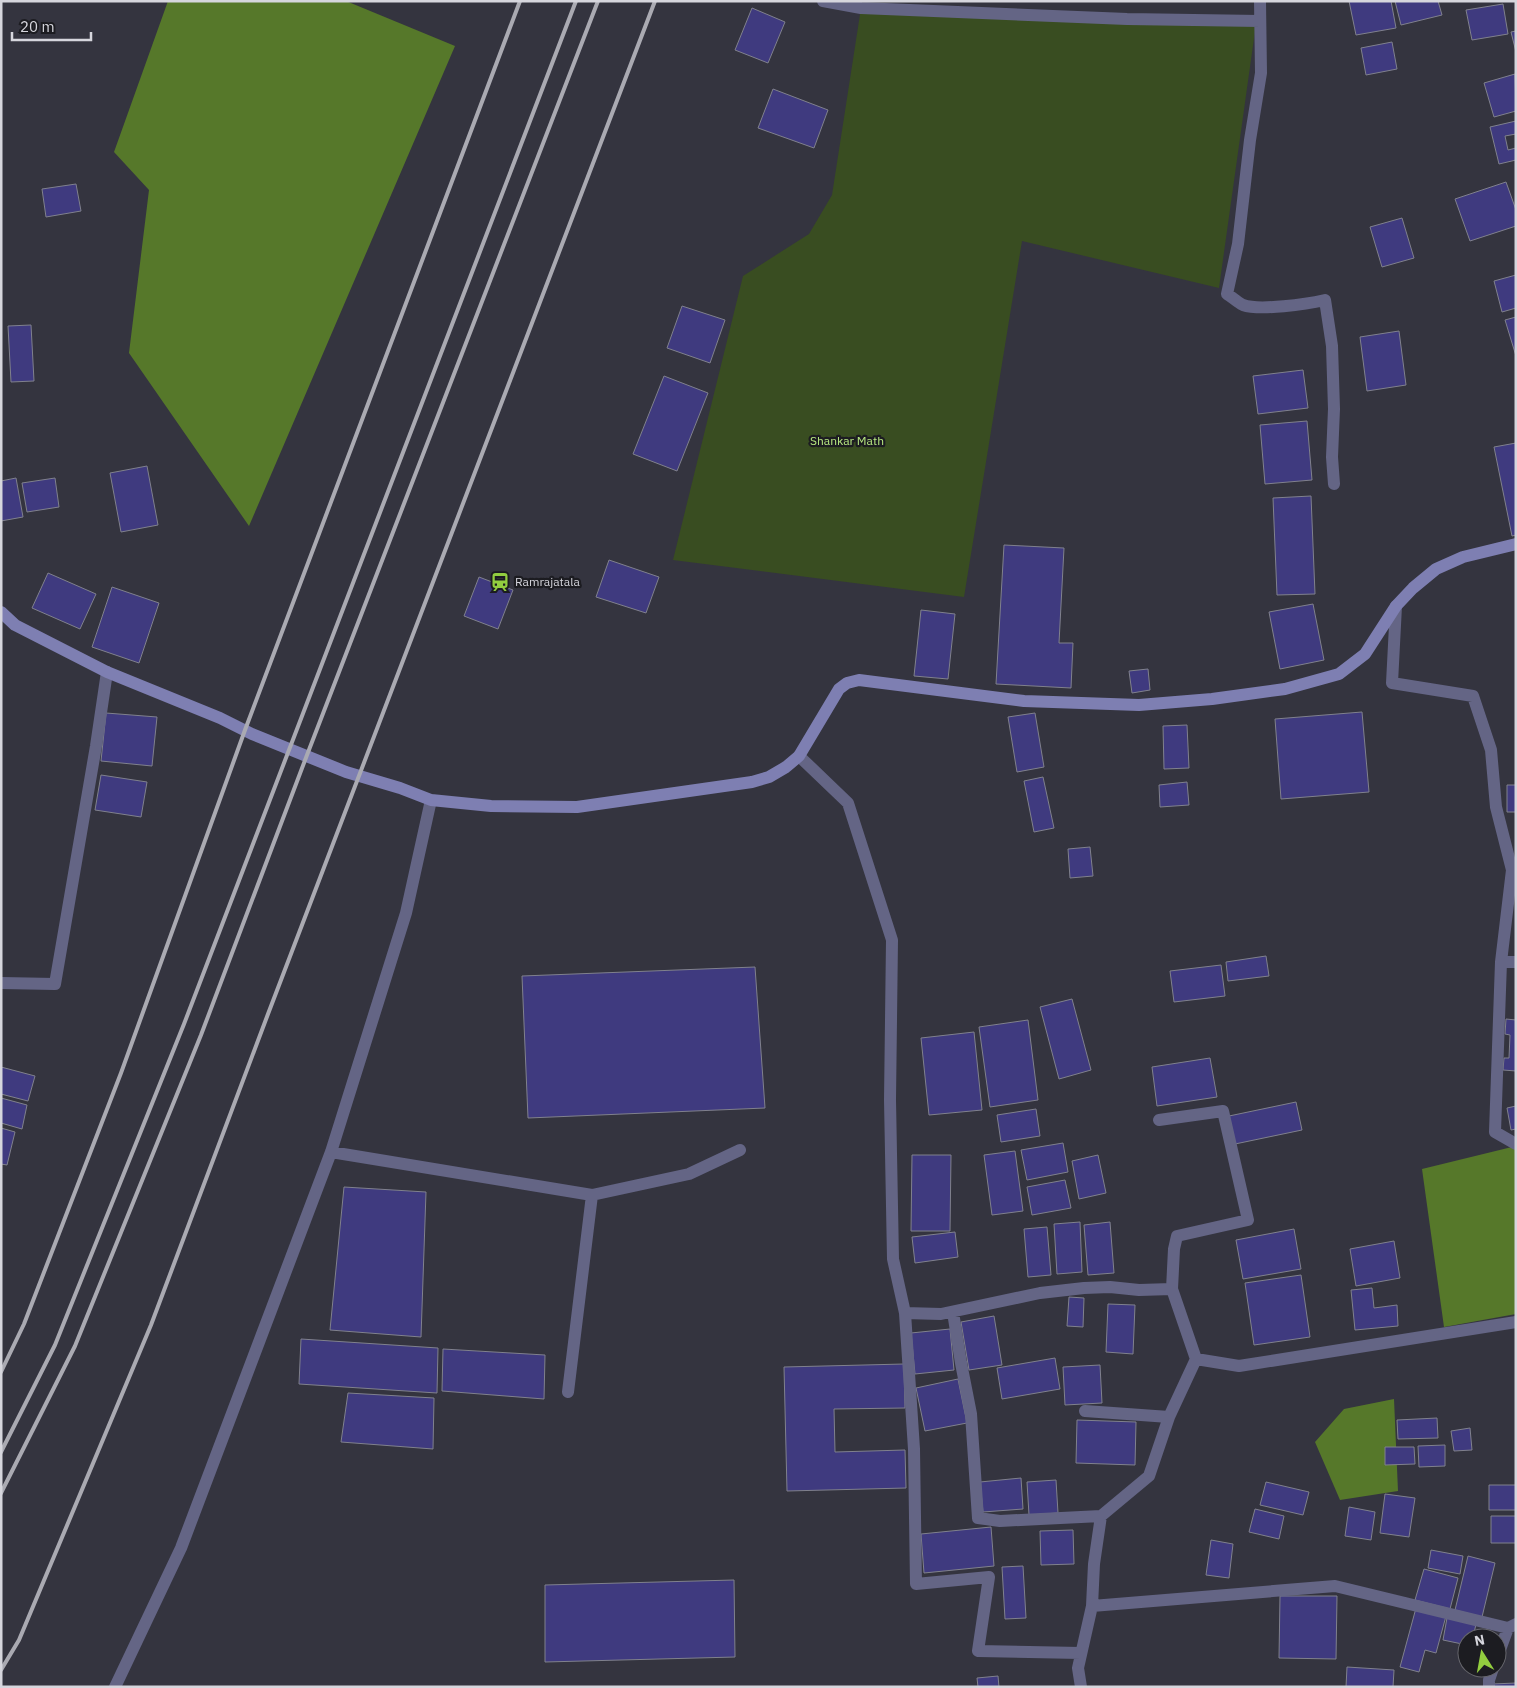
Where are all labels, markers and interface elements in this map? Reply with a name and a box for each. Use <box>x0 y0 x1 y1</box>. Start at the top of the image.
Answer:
scale bar <box>12 10 91 42</box>
text: 20 m <box>20 17 55 36</box>
park label: Shankar Math <box>810 433 884 448</box>
station icon: Ramrajatala <box>489 571 511 593</box>
place label: Ramrajatala <box>515 574 581 589</box>
north arrow <box>1457 1628 1507 1678</box>
text: N <box>1473 1630 1486 1650</box>

